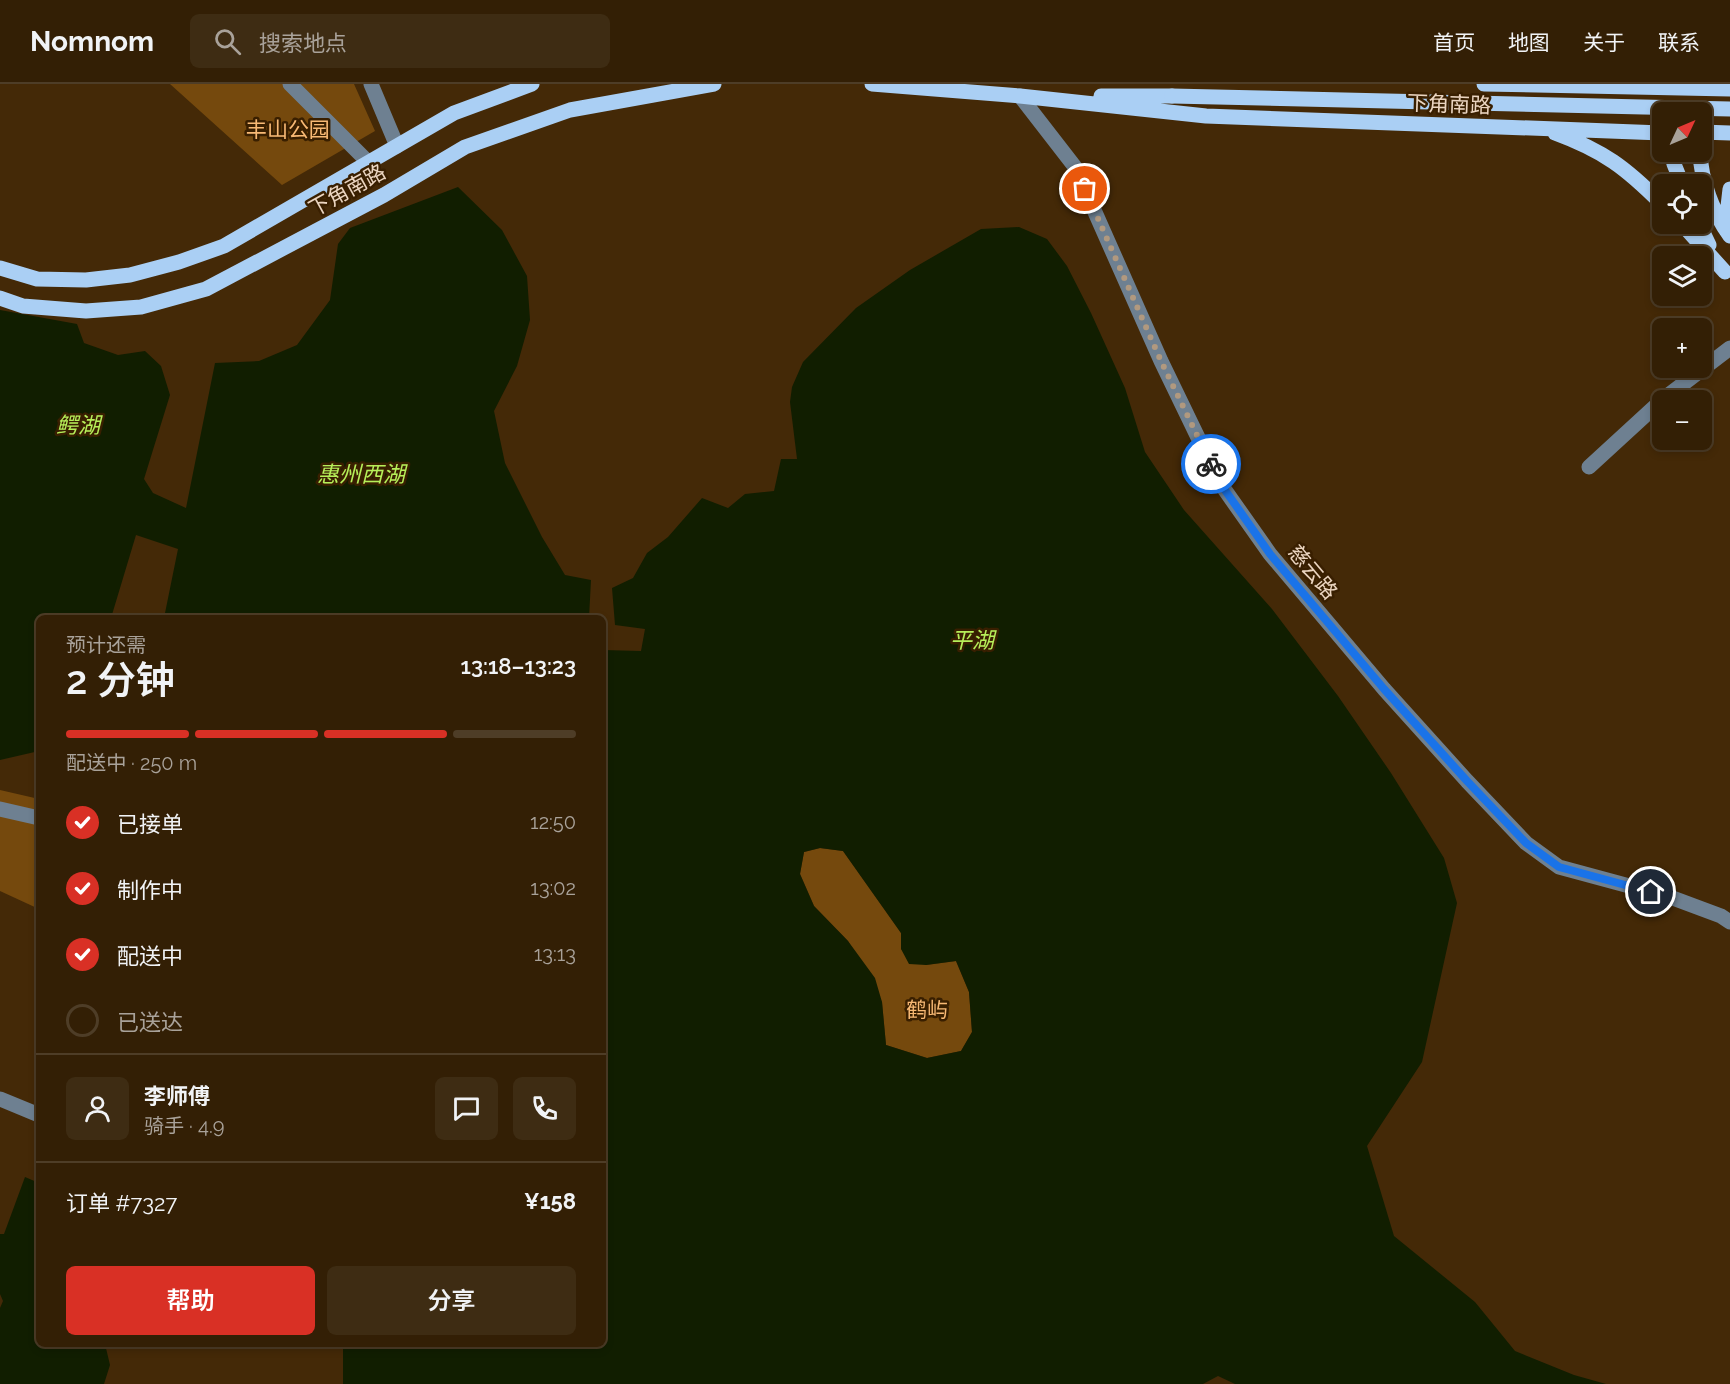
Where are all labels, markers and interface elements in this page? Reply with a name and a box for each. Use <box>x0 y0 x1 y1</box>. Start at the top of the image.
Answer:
search box <box>190 14 610 68</box>
text: Nomnom <box>30 25 154 58</box>
icon: search <box>211 25 244 58</box>
text: 搜索地点 <box>259 30 347 56</box>
text: 首页 <box>1433 30 1475 55</box>
text: 地图 <box>1508 30 1550 55</box>
text: 关于 <box>1583 30 1625 55</box>
text: 联系 <box>1658 30 1700 55</box>
street label: 下角南路 <box>1407 90 1491 118</box>
north arrow <box>1652 102 1712 162</box>
map controls <box>1652 102 1712 450</box>
park label: 丰山公园 <box>246 117 330 142</box>
street label: 下角南路 <box>304 159 390 221</box>
pin <box>1059 163 1110 214</box>
icon: bag <box>1068 172 1101 205</box>
button: locate <box>1652 174 1712 234</box>
button: layers <box>1652 246 1712 306</box>
button: + <box>1652 318 1712 378</box>
button: − <box>1652 390 1712 450</box>
water label: 鳄湖 <box>56 412 103 438</box>
courier <box>1181 434 1241 494</box>
icon: bike <box>1195 448 1228 481</box>
water label: 惠州西湖 <box>317 461 408 487</box>
street label: 慈云路 <box>1283 540 1343 604</box>
water label: 平湖 <box>950 627 997 653</box>
text: 预计还需 <box>66 633 146 657</box>
text: 13:18–13:23 <box>461 653 576 679</box>
text: 2 分钟 <box>66 657 175 703</box>
text: 配送中 · 250 m <box>66 751 197 775</box>
icon: check <box>66 806 99 839</box>
text: 12:50 <box>530 810 576 834</box>
text: 已接单 <box>117 811 183 837</box>
pin <box>1625 866 1676 917</box>
icon: check <box>66 872 99 905</box>
icon: home <box>1634 875 1667 908</box>
text: 13:02 <box>530 876 576 900</box>
text: 制作中 <box>117 877 183 903</box>
icon: check <box>66 938 99 971</box>
text: 13:13 <box>534 942 576 966</box>
text: 配送中 <box>117 943 183 969</box>
park label: 鹤屿 <box>906 997 948 1022</box>
text: 已送达 <box>117 1009 183 1035</box>
button: person <box>66 1077 129 1140</box>
button: chat <box>435 1077 498 1140</box>
button: phone <box>513 1077 576 1140</box>
text: 李师傅 <box>144 1083 210 1109</box>
text: 骑手 · 4.9 <box>144 1114 224 1138</box>
text: ¥158 <box>524 1188 576 1214</box>
text: 订单 #7327 <box>66 1190 177 1216</box>
button: 帮助 <box>66 1266 315 1335</box>
button: 分享 <box>327 1266 576 1335</box>

